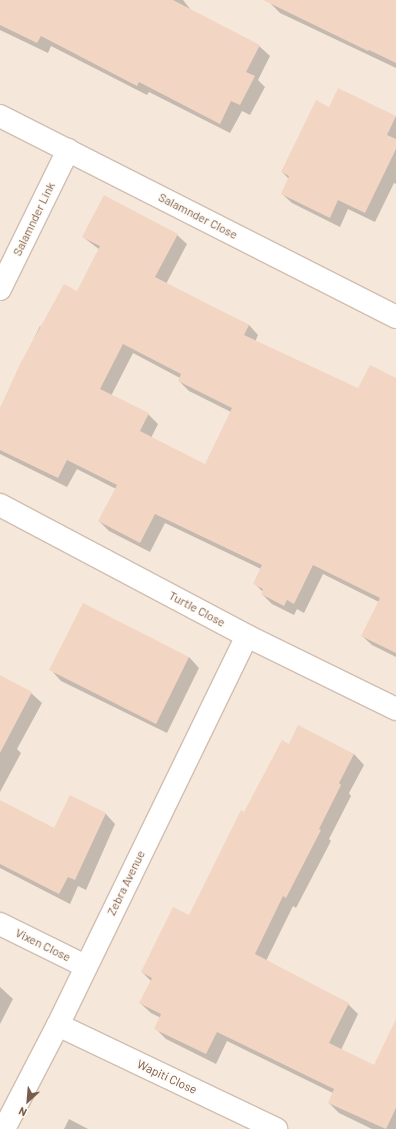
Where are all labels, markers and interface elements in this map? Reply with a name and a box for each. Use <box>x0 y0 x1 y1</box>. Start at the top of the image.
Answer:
street label: Salamnder Link <box>10 180 58 258</box>
street label: Salamnder Close <box>156 190 240 242</box>
street label: Turtle Close <box>166 588 228 630</box>
street label: Zebra Avenue <box>104 848 148 918</box>
street label: Vixen Close <box>13 925 73 965</box>
street label: Wapiti Close <box>135 1057 199 1097</box>
north arrow <box>8 1081 48 1121</box>
text: N <box>16 1105 29 1120</box>

